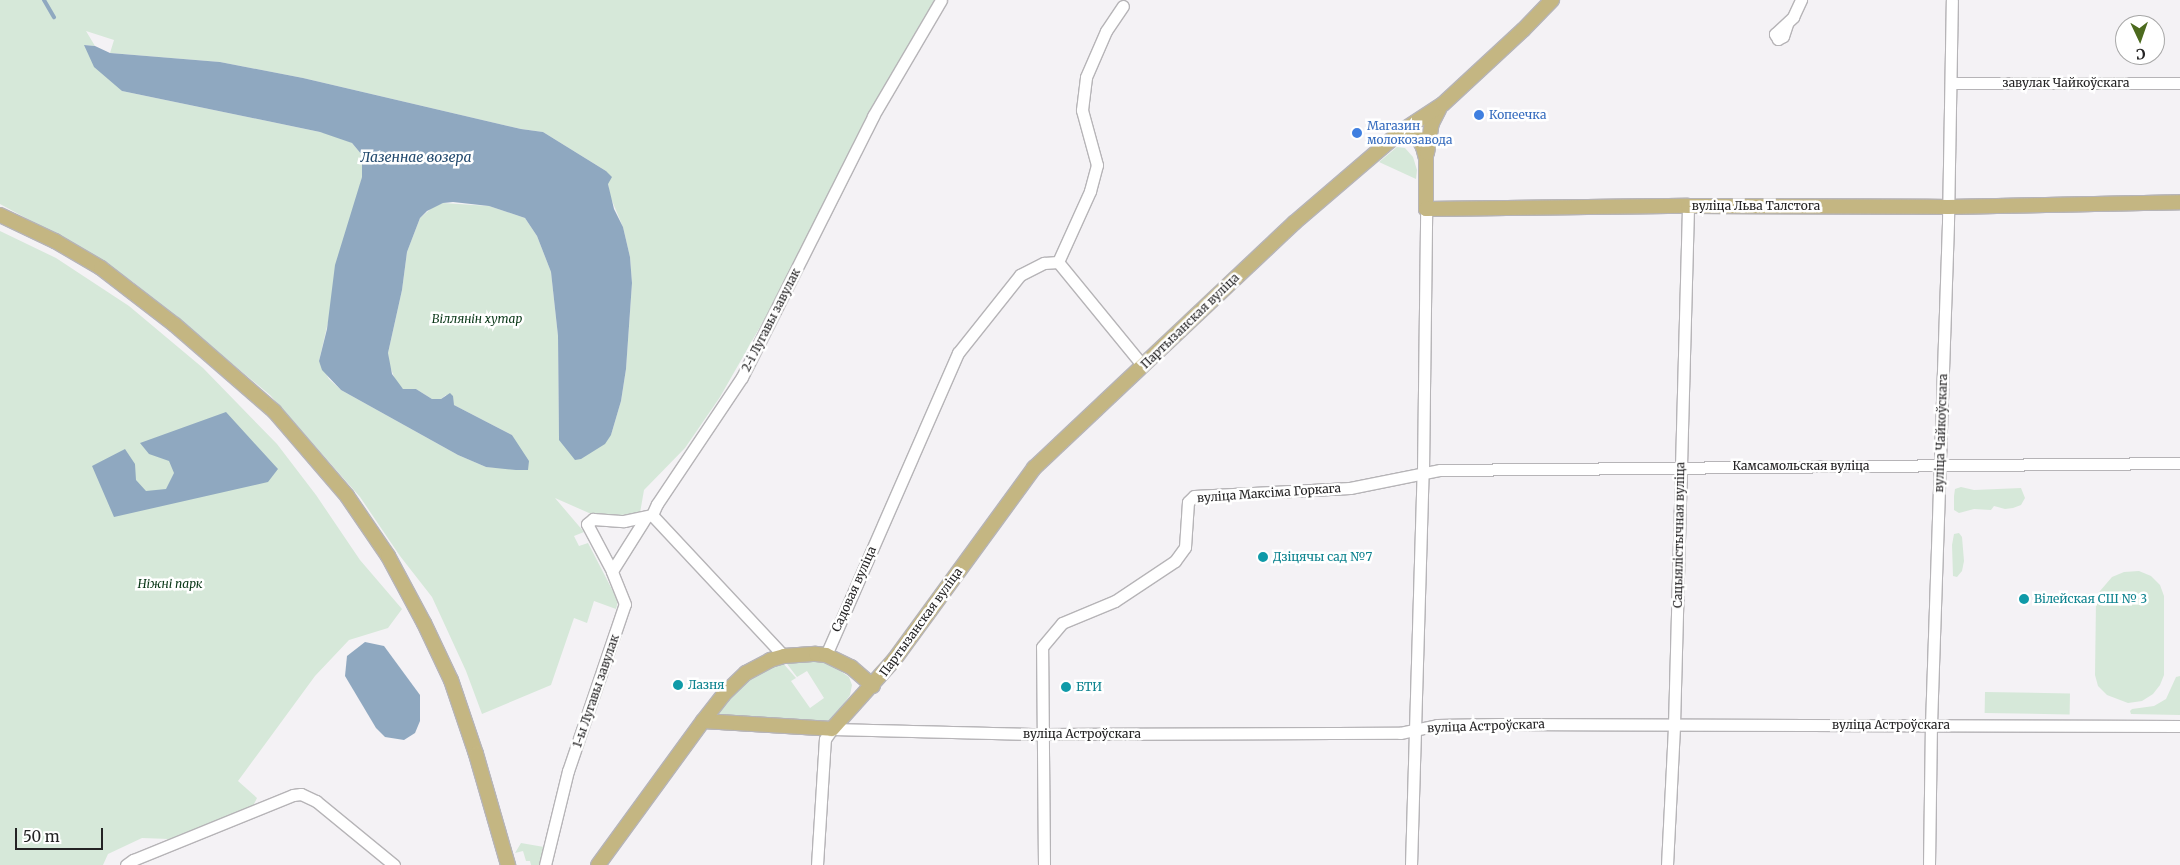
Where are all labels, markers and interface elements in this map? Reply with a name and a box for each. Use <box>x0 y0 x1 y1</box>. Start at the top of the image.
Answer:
north arrow <box>2115 15 2165 65</box>
text: С <box>2136 45 2146 63</box>
street label: завулак Чайкоўскага <box>2002 76 2130 90</box>
place label: Копеечка <box>1489 108 1546 122</box>
marker: Копеечка <box>1473 109 1485 121</box>
place label: Магазин молокозавода <box>1367 119 1452 147</box>
marker: Магазин молокозавода <box>1351 127 1363 139</box>
water label: Лазеннае возера <box>361 149 471 165</box>
street label: вуліца Льва Талстога <box>1692 199 1820 213</box>
street label: 2-і Лугавы завулак <box>739 266 803 374</box>
street label: Партызанская вуліца <box>1138 270 1242 372</box>
park label: Віллянін хутар <box>432 312 522 326</box>
street label: вуліца Чайкоўскага <box>1932 373 1950 493</box>
street label: Камсамольская вуліца <box>1732 459 1870 473</box>
street label: Сацыялістычная вуліца <box>1671 462 1687 608</box>
street label: вуліца Максіма Горкага <box>1196 481 1342 505</box>
street label: Садовая вуліца <box>829 544 879 634</box>
place label: Дзіцячы сад №7 <box>1273 550 1372 564</box>
marker: Дзіцячы сад №7 <box>1257 551 1269 563</box>
street label: Партызанская вуліца <box>877 565 965 679</box>
park label: Ніжні парк <box>137 577 203 591</box>
place label: Вілейская СШ № 3 <box>2034 592 2147 606</box>
marker: Вілейская СШ № 3 <box>2018 593 2030 605</box>
street label: 1-ы Лугавы завулак <box>570 632 622 750</box>
place label: Лазня <box>688 678 724 692</box>
marker: Лазня <box>672 679 684 691</box>
place label: БТИ <box>1076 680 1102 694</box>
marker: БТИ <box>1060 681 1072 693</box>
street label: вуліца Астроўскага <box>1427 717 1545 735</box>
street label: вуліца Астроўскага <box>1832 718 1950 732</box>
street label: вуліца Астроўскага <box>1023 727 1141 741</box>
scale bar <box>18 818 105 850</box>
text: 50 m <box>23 827 60 846</box>

